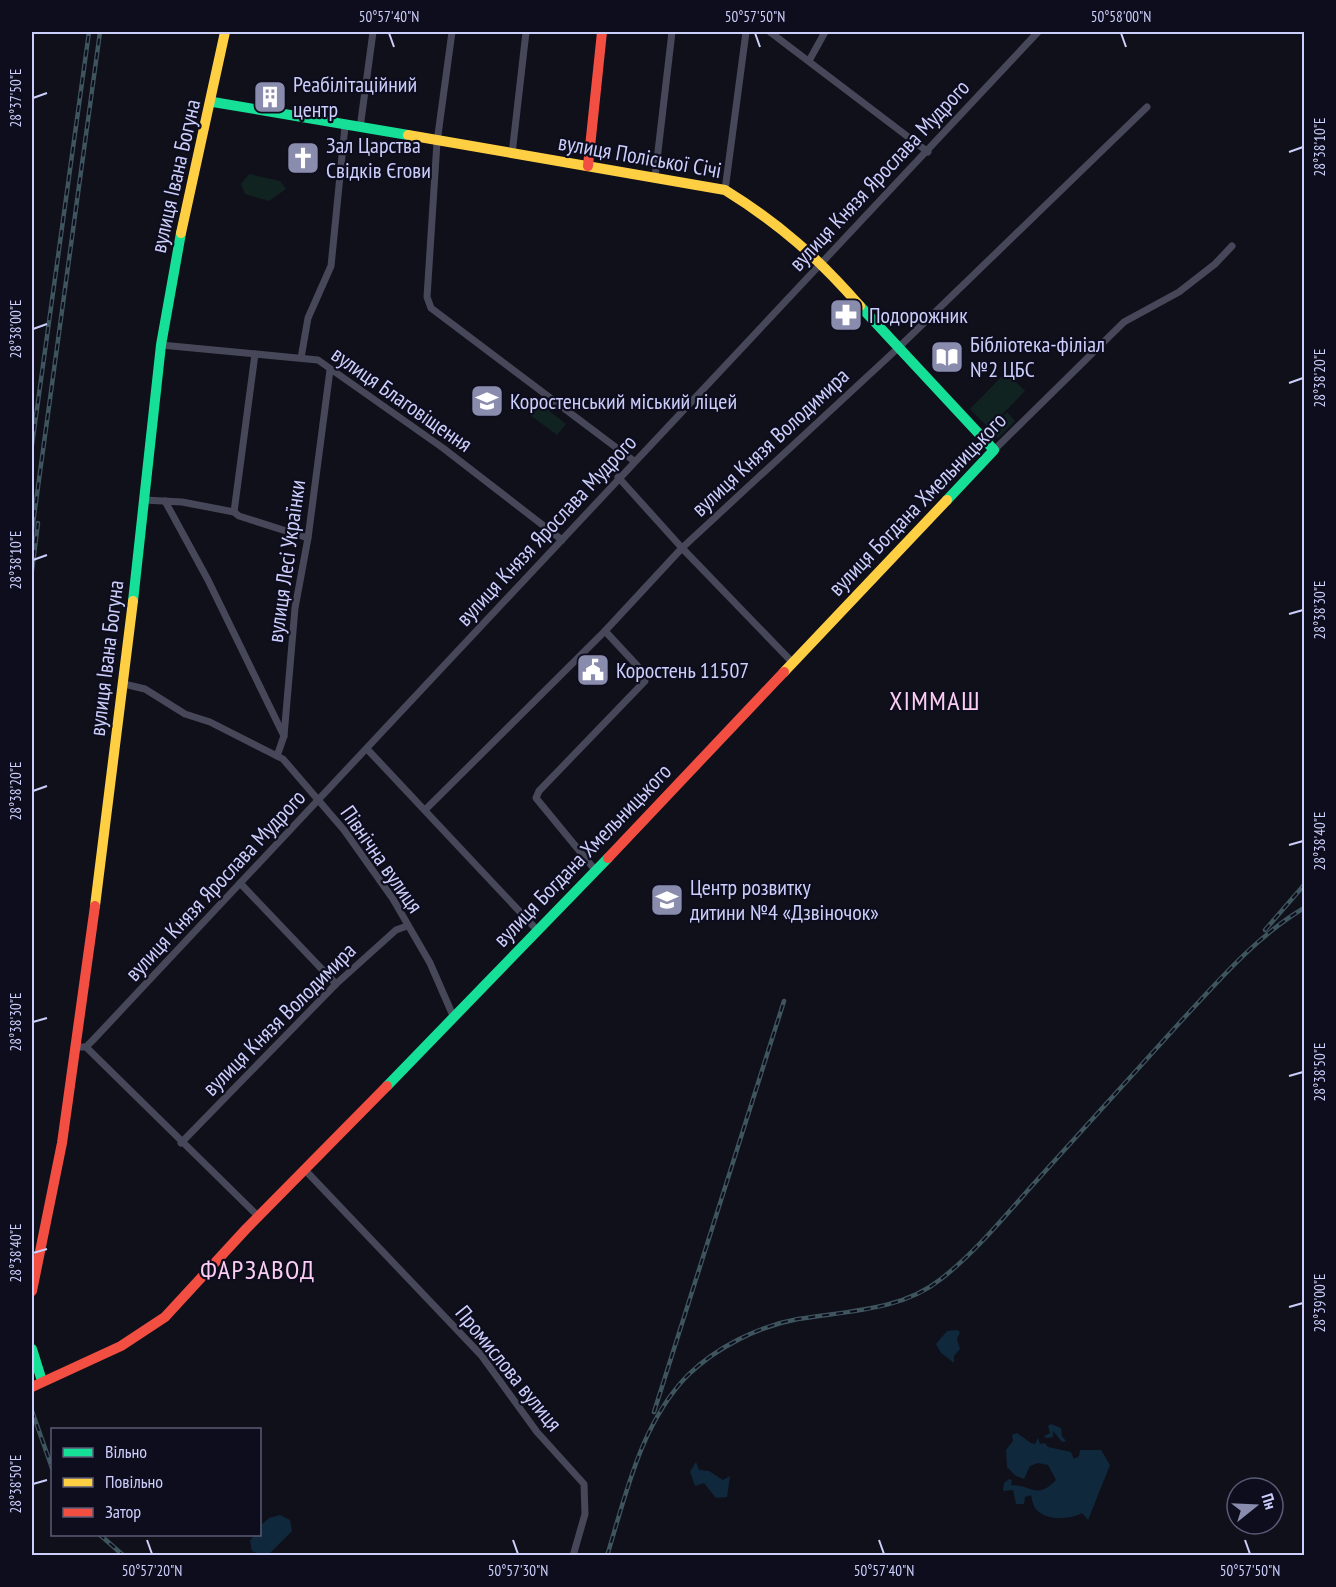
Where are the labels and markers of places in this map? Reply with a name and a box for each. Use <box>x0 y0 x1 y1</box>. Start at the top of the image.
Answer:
place label: Реабілітаційний центр <box>293 70 417 123</box>
building icon: Реабілітаційний центр <box>252 79 288 115</box>
place label: Зал Царства Свідків Єгови <box>326 131 431 184</box>
church icon: Зал Царства Свідків Єгови <box>285 140 321 176</box>
pharmacy icon: Подорожник <box>828 297 864 333</box>
place label: Подорожник <box>869 301 968 329</box>
place label: Бібліотека-філіал №2 ЦБС <box>970 330 1105 383</box>
library icon: Бібліотека-філіал №2 ЦБС <box>929 339 965 375</box>
school or university icon: Коростенський міський ліцей <box>469 383 505 419</box>
place label: Коростенський міський ліцей <box>510 387 737 415</box>
public building icon: Коростень 11507 <box>575 652 611 688</box>
place label: Коростень 11507 <box>616 656 749 684</box>
place label: Центр розвитку дитини №4 «Дзвіночок» <box>690 873 879 926</box>
school or university icon: Центр розвитку дитини №4 «Дзвіночок» <box>649 882 685 918</box>

